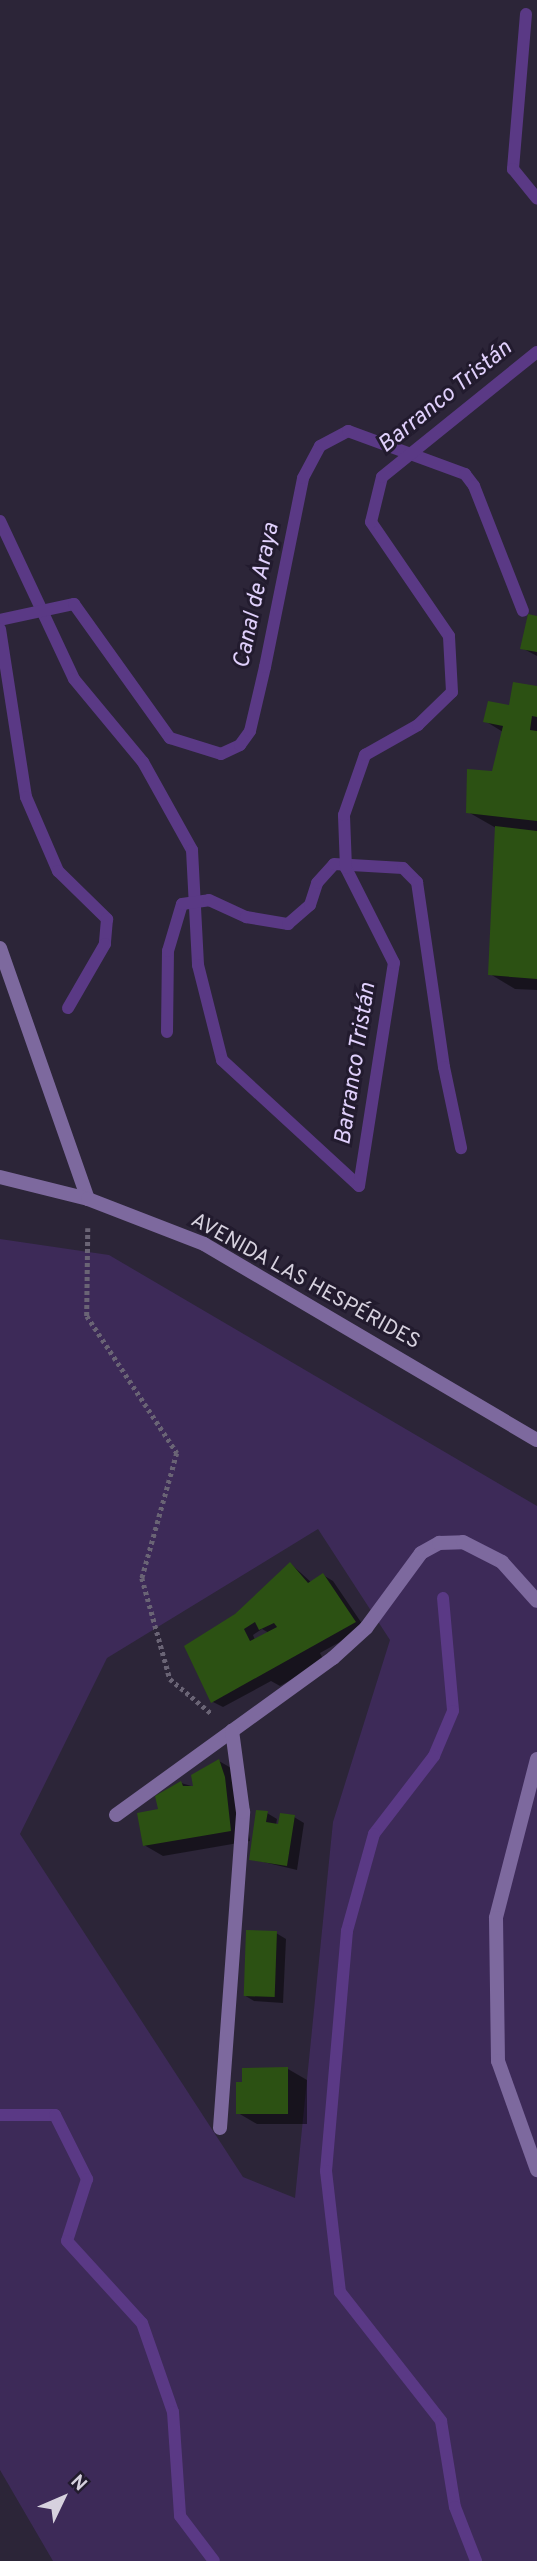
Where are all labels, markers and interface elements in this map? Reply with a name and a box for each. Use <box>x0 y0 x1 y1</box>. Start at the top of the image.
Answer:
water label: Barranco Tristán <box>373 335 519 461</box>
water label: Canal de Araya <box>229 520 287 672</box>
water label: Barranco Tristán <box>330 980 384 1148</box>
street label: AVENIDA LAS HESPÉRIDES <box>186 1208 424 1356</box>
north arrow <box>28 2463 98 2533</box>
text: N <box>65 2470 91 2497</box>

